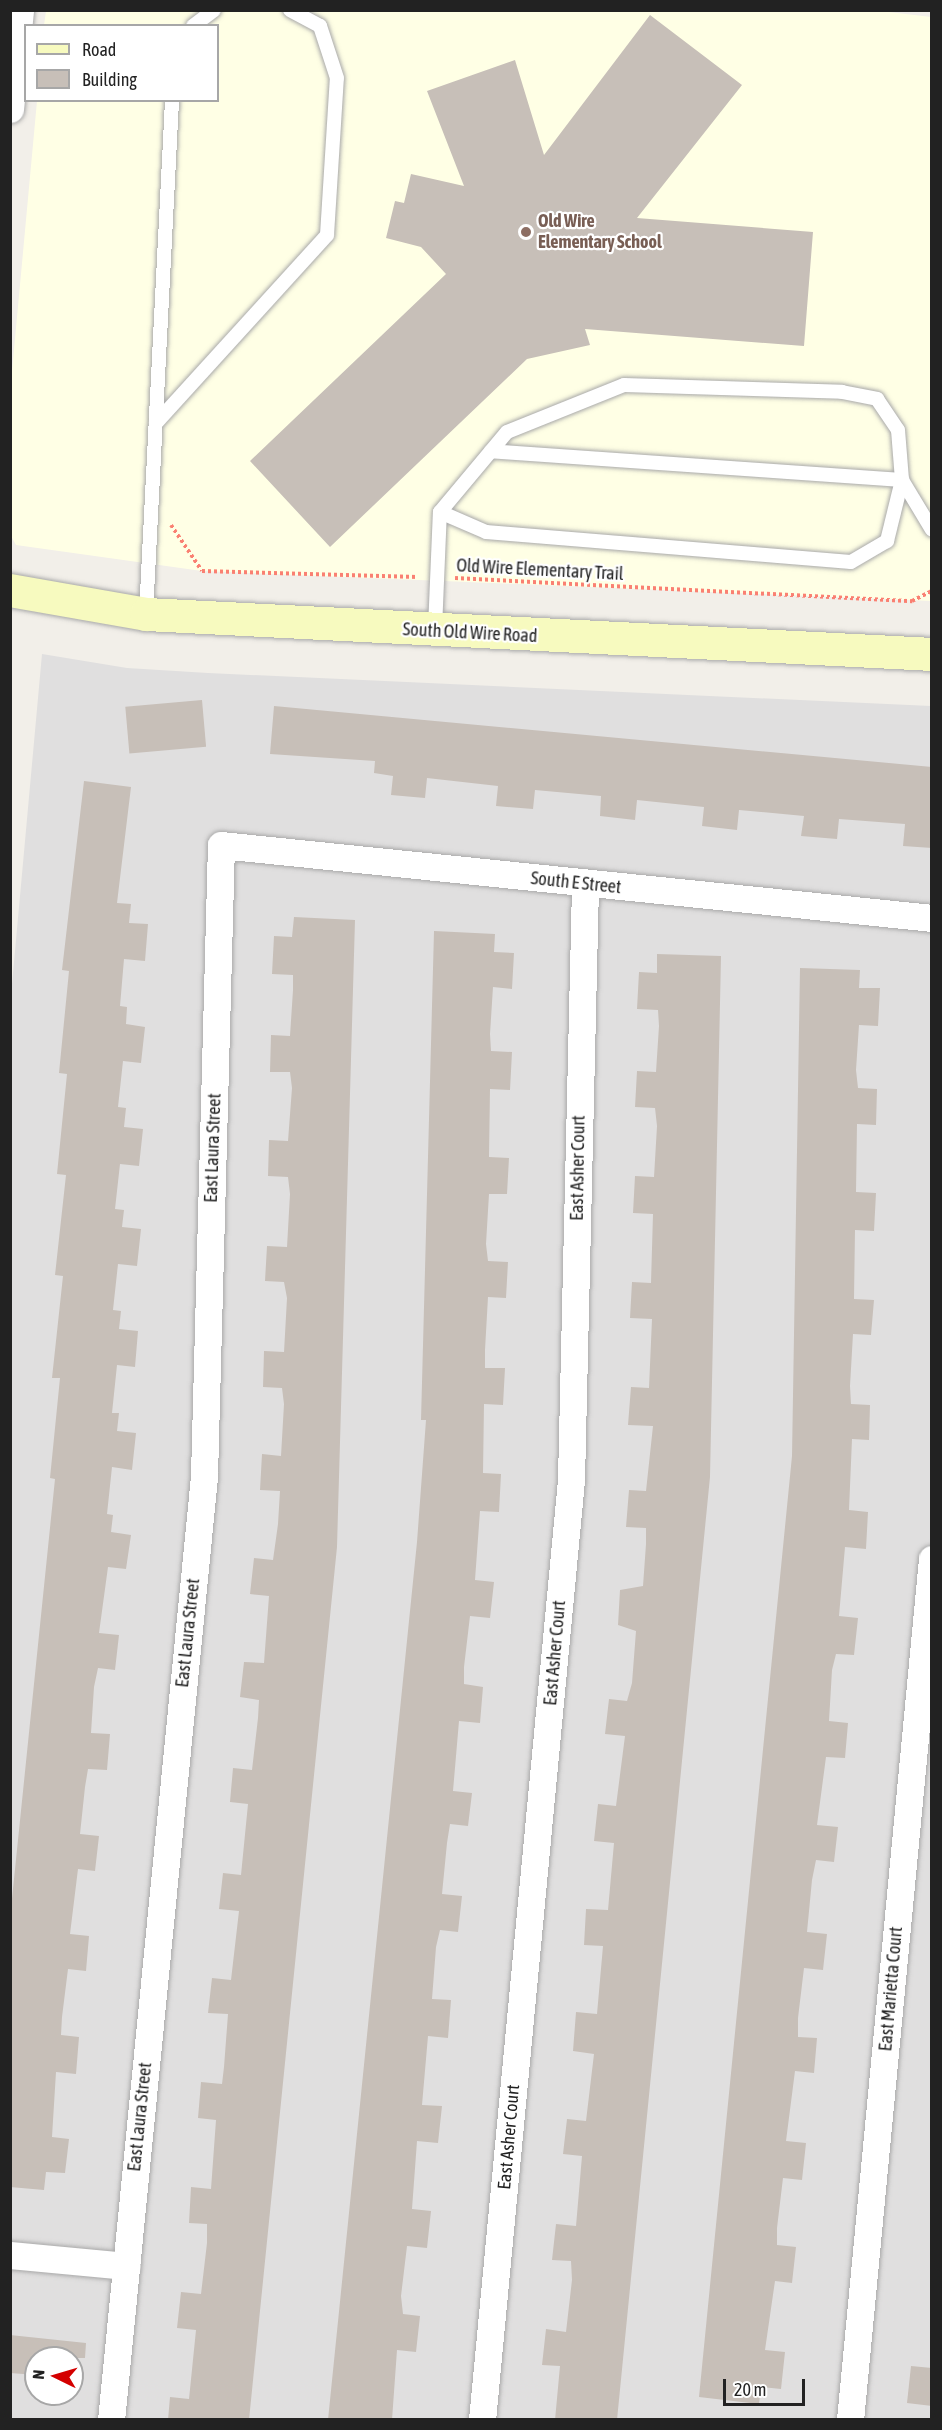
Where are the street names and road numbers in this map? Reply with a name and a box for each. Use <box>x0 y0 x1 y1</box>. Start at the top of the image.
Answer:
street label: Old Wire Elementary Trail <box>456 555 624 585</box>
street label: South Old Wire Road <box>402 619 538 647</box>
street label: South E Street <box>530 868 622 898</box>
street label: East Laura Street <box>200 1093 226 1203</box>
street label: East Asher Court <box>566 1115 590 1221</box>
street label: East Laura Street <box>172 1577 204 1689</box>
street label: East Asher Court <box>540 1600 570 1706</box>
street label: East Marietta Court <box>875 1926 907 2052</box>
street label: East Laura Street <box>124 2061 156 2173</box>
street label: East Asher Court <box>494 2084 524 2190</box>

